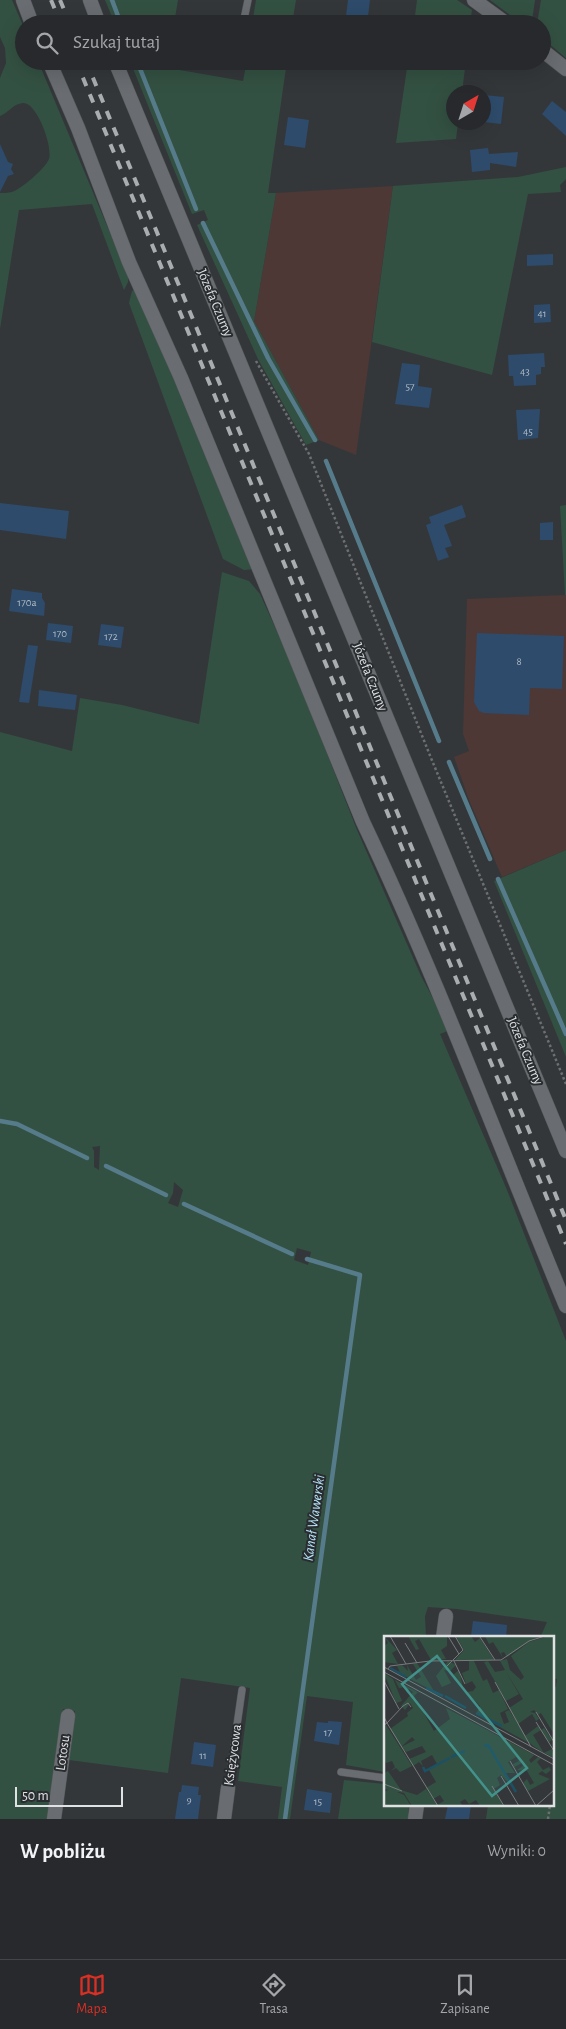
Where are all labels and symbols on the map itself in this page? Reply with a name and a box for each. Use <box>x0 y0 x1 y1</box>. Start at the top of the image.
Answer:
north arrow <box>446 85 491 130</box>
street label: Józefa Czumy <box>194 267 236 339</box>
house number: 41 <box>537 308 547 319</box>
house number: 43 <box>520 366 530 377</box>
house number: 57 <box>405 381 415 392</box>
house number: 45 <box>523 426 533 437</box>
house number: 170a <box>17 597 37 608</box>
house number: 170 <box>53 628 67 639</box>
house number: 172 <box>104 631 118 642</box>
street label: Józefa Czumy <box>350 641 390 713</box>
house number: 8 <box>516 656 522 667</box>
street label: Józefa Czumy <box>504 1015 546 1087</box>
water label: Kanał Wawerski <box>301 1474 327 1562</box>
inset map <box>384 1636 554 1806</box>
street label: Księżycowa <box>222 1723 244 1787</box>
house number: 17 <box>324 1727 333 1738</box>
street label: Lotosu <box>54 1734 72 1772</box>
house number: 11 <box>199 1750 207 1761</box>
scale bar <box>15 1784 122 1807</box>
house number: 9 <box>186 1794 192 1805</box>
house number: 15 <box>314 1796 323 1807</box>

